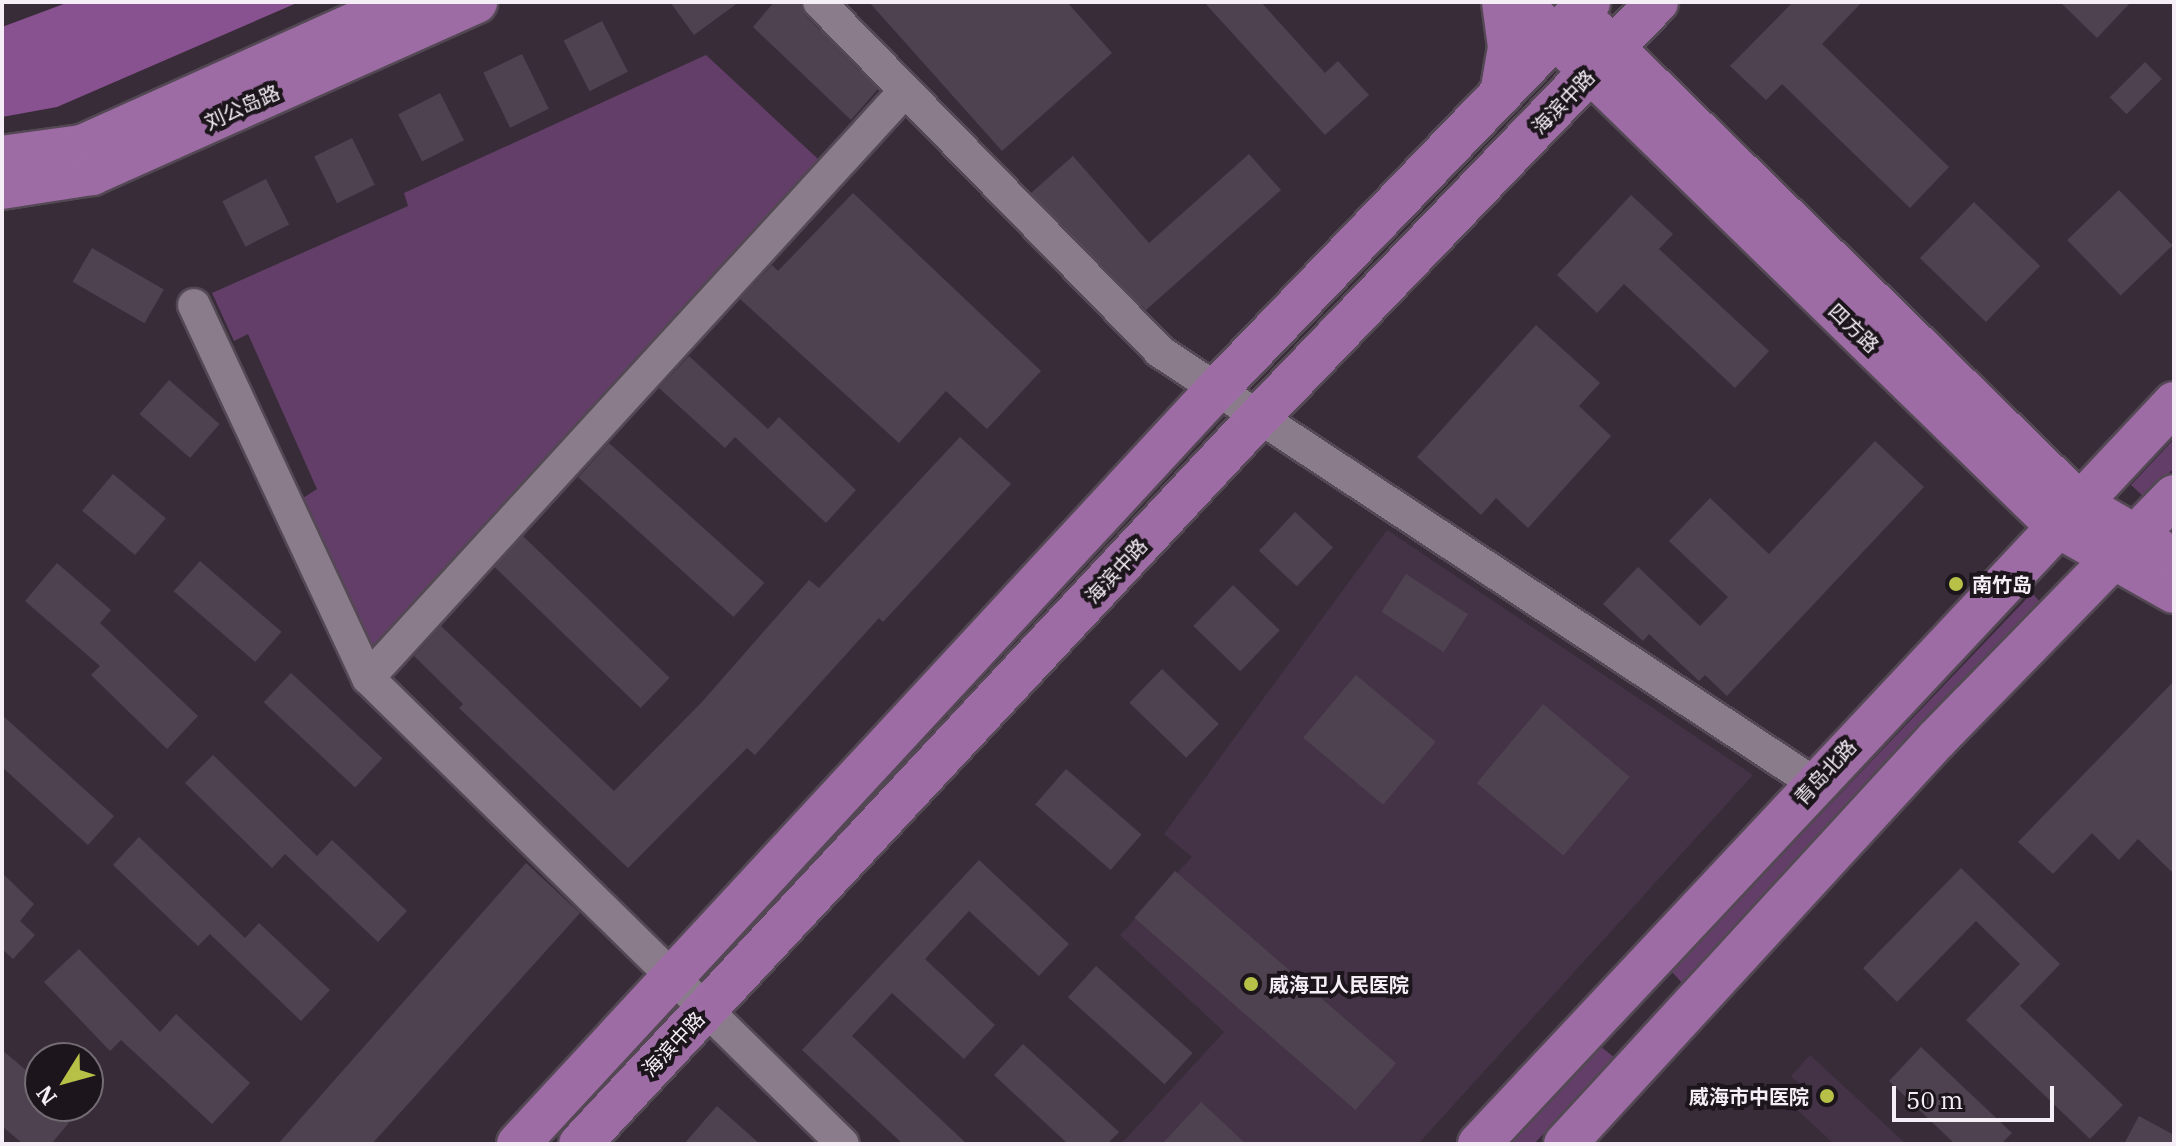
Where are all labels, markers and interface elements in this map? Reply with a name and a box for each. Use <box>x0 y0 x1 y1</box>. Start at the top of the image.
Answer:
street label: 海滨中路 <box>1527 65 1599 139</box>
street label: 刘公岛路 <box>201 80 283 134</box>
street label: 四方路 <box>1824 299 1884 357</box>
street label: 海滨中路 <box>1080 534 1152 608</box>
place label: 南竹岛 <box>1972 572 2032 596</box>
marker: 南竹岛 <box>1947 575 1965 593</box>
street label: 青岛北路 <box>1789 735 1861 809</box>
place label: 威海卫人民医院 <box>1269 972 1409 996</box>
marker: 威海卫人民医院 <box>1240 973 1262 995</box>
street label: 海滨中路 <box>637 1007 709 1081</box>
north arrow <box>24 1042 104 1122</box>
scale bar <box>1896 1070 2058 1120</box>
text: N <box>29 1080 63 1111</box>
place label: 威海市中医院 <box>1689 1084 1809 1108</box>
text: 50 m <box>1906 1084 1963 1116</box>
marker: 威海市中医院 <box>1816 1085 1838 1107</box>

